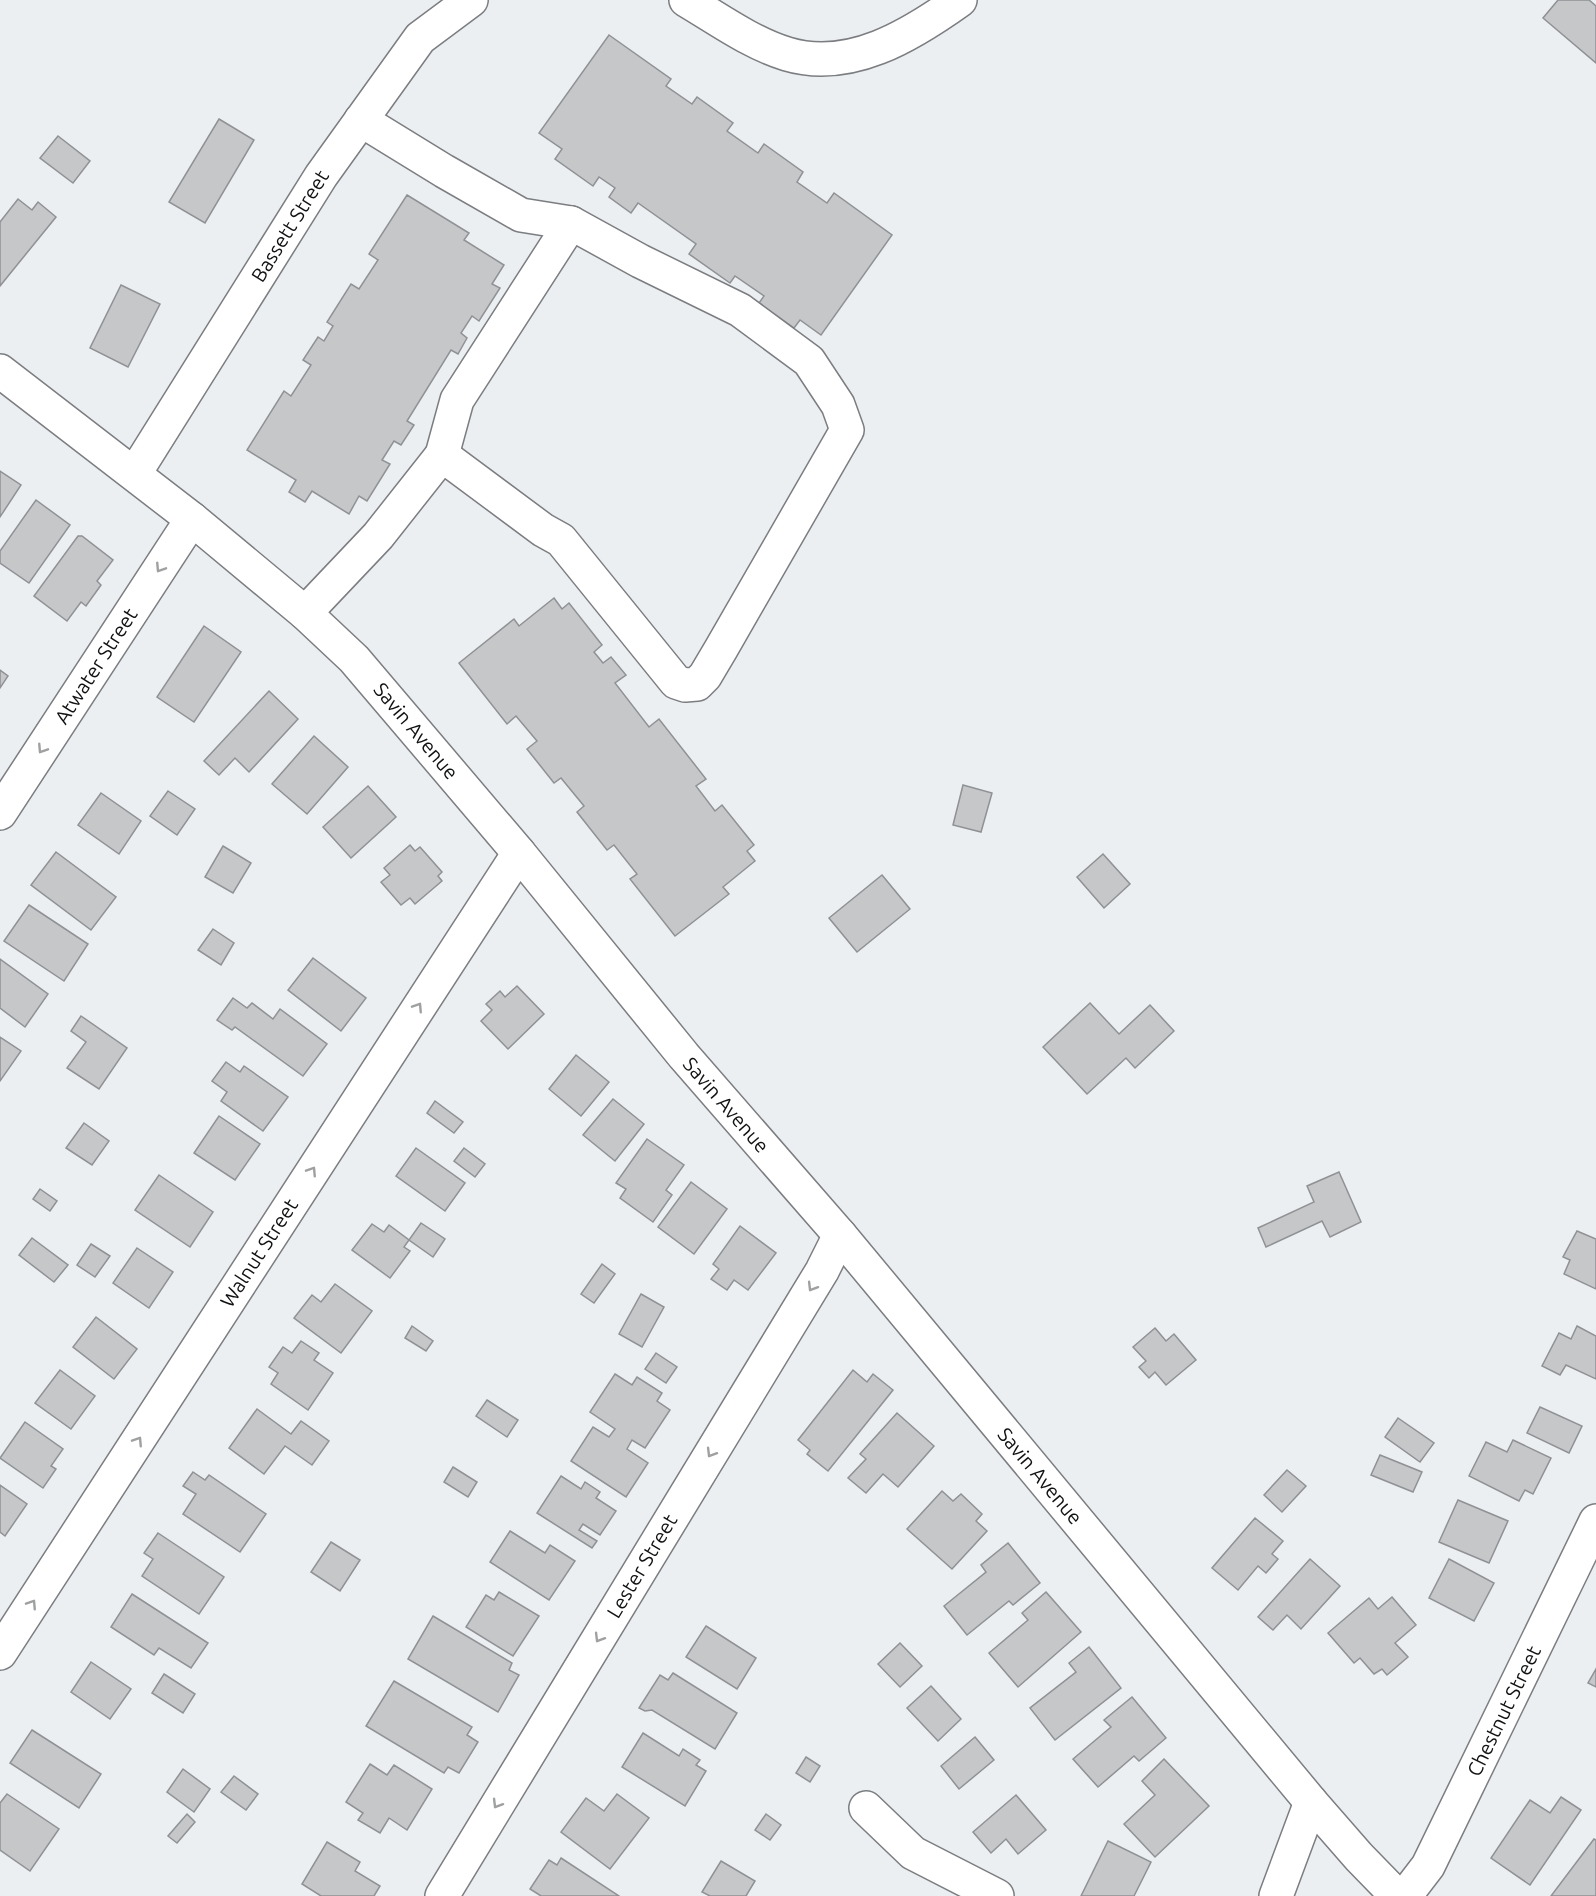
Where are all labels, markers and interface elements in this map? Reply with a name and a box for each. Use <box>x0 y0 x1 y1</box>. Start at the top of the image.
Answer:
street label: Bassett Street <box>246 165 333 286</box>
one-way arrow <box>156 561 167 572</box>
street label: Atwater Street <box>50 603 142 728</box>
street label: Savin Avenue <box>369 678 463 784</box>
one-way arrow <box>38 742 49 753</box>
one-way arrow <box>411 1003 422 1014</box>
street label: Savin Avenue <box>679 1052 774 1157</box>
one-way arrow <box>305 1167 317 1177</box>
street label: Walnut Street <box>215 1194 302 1311</box>
one-way arrow <box>808 1281 820 1291</box>
street label: Savin Avenue <box>993 1423 1087 1529</box>
one-way arrow <box>130 1436 141 1447</box>
one-way arrow <box>707 1447 719 1457</box>
street label: Lester Street <box>602 1510 682 1622</box>
one-way arrow <box>25 1600 36 1611</box>
one-way arrow <box>594 1632 606 1642</box>
street label: Chestnut Street <box>1462 1642 1545 1780</box>
one-way arrow <box>493 1798 505 1808</box>

